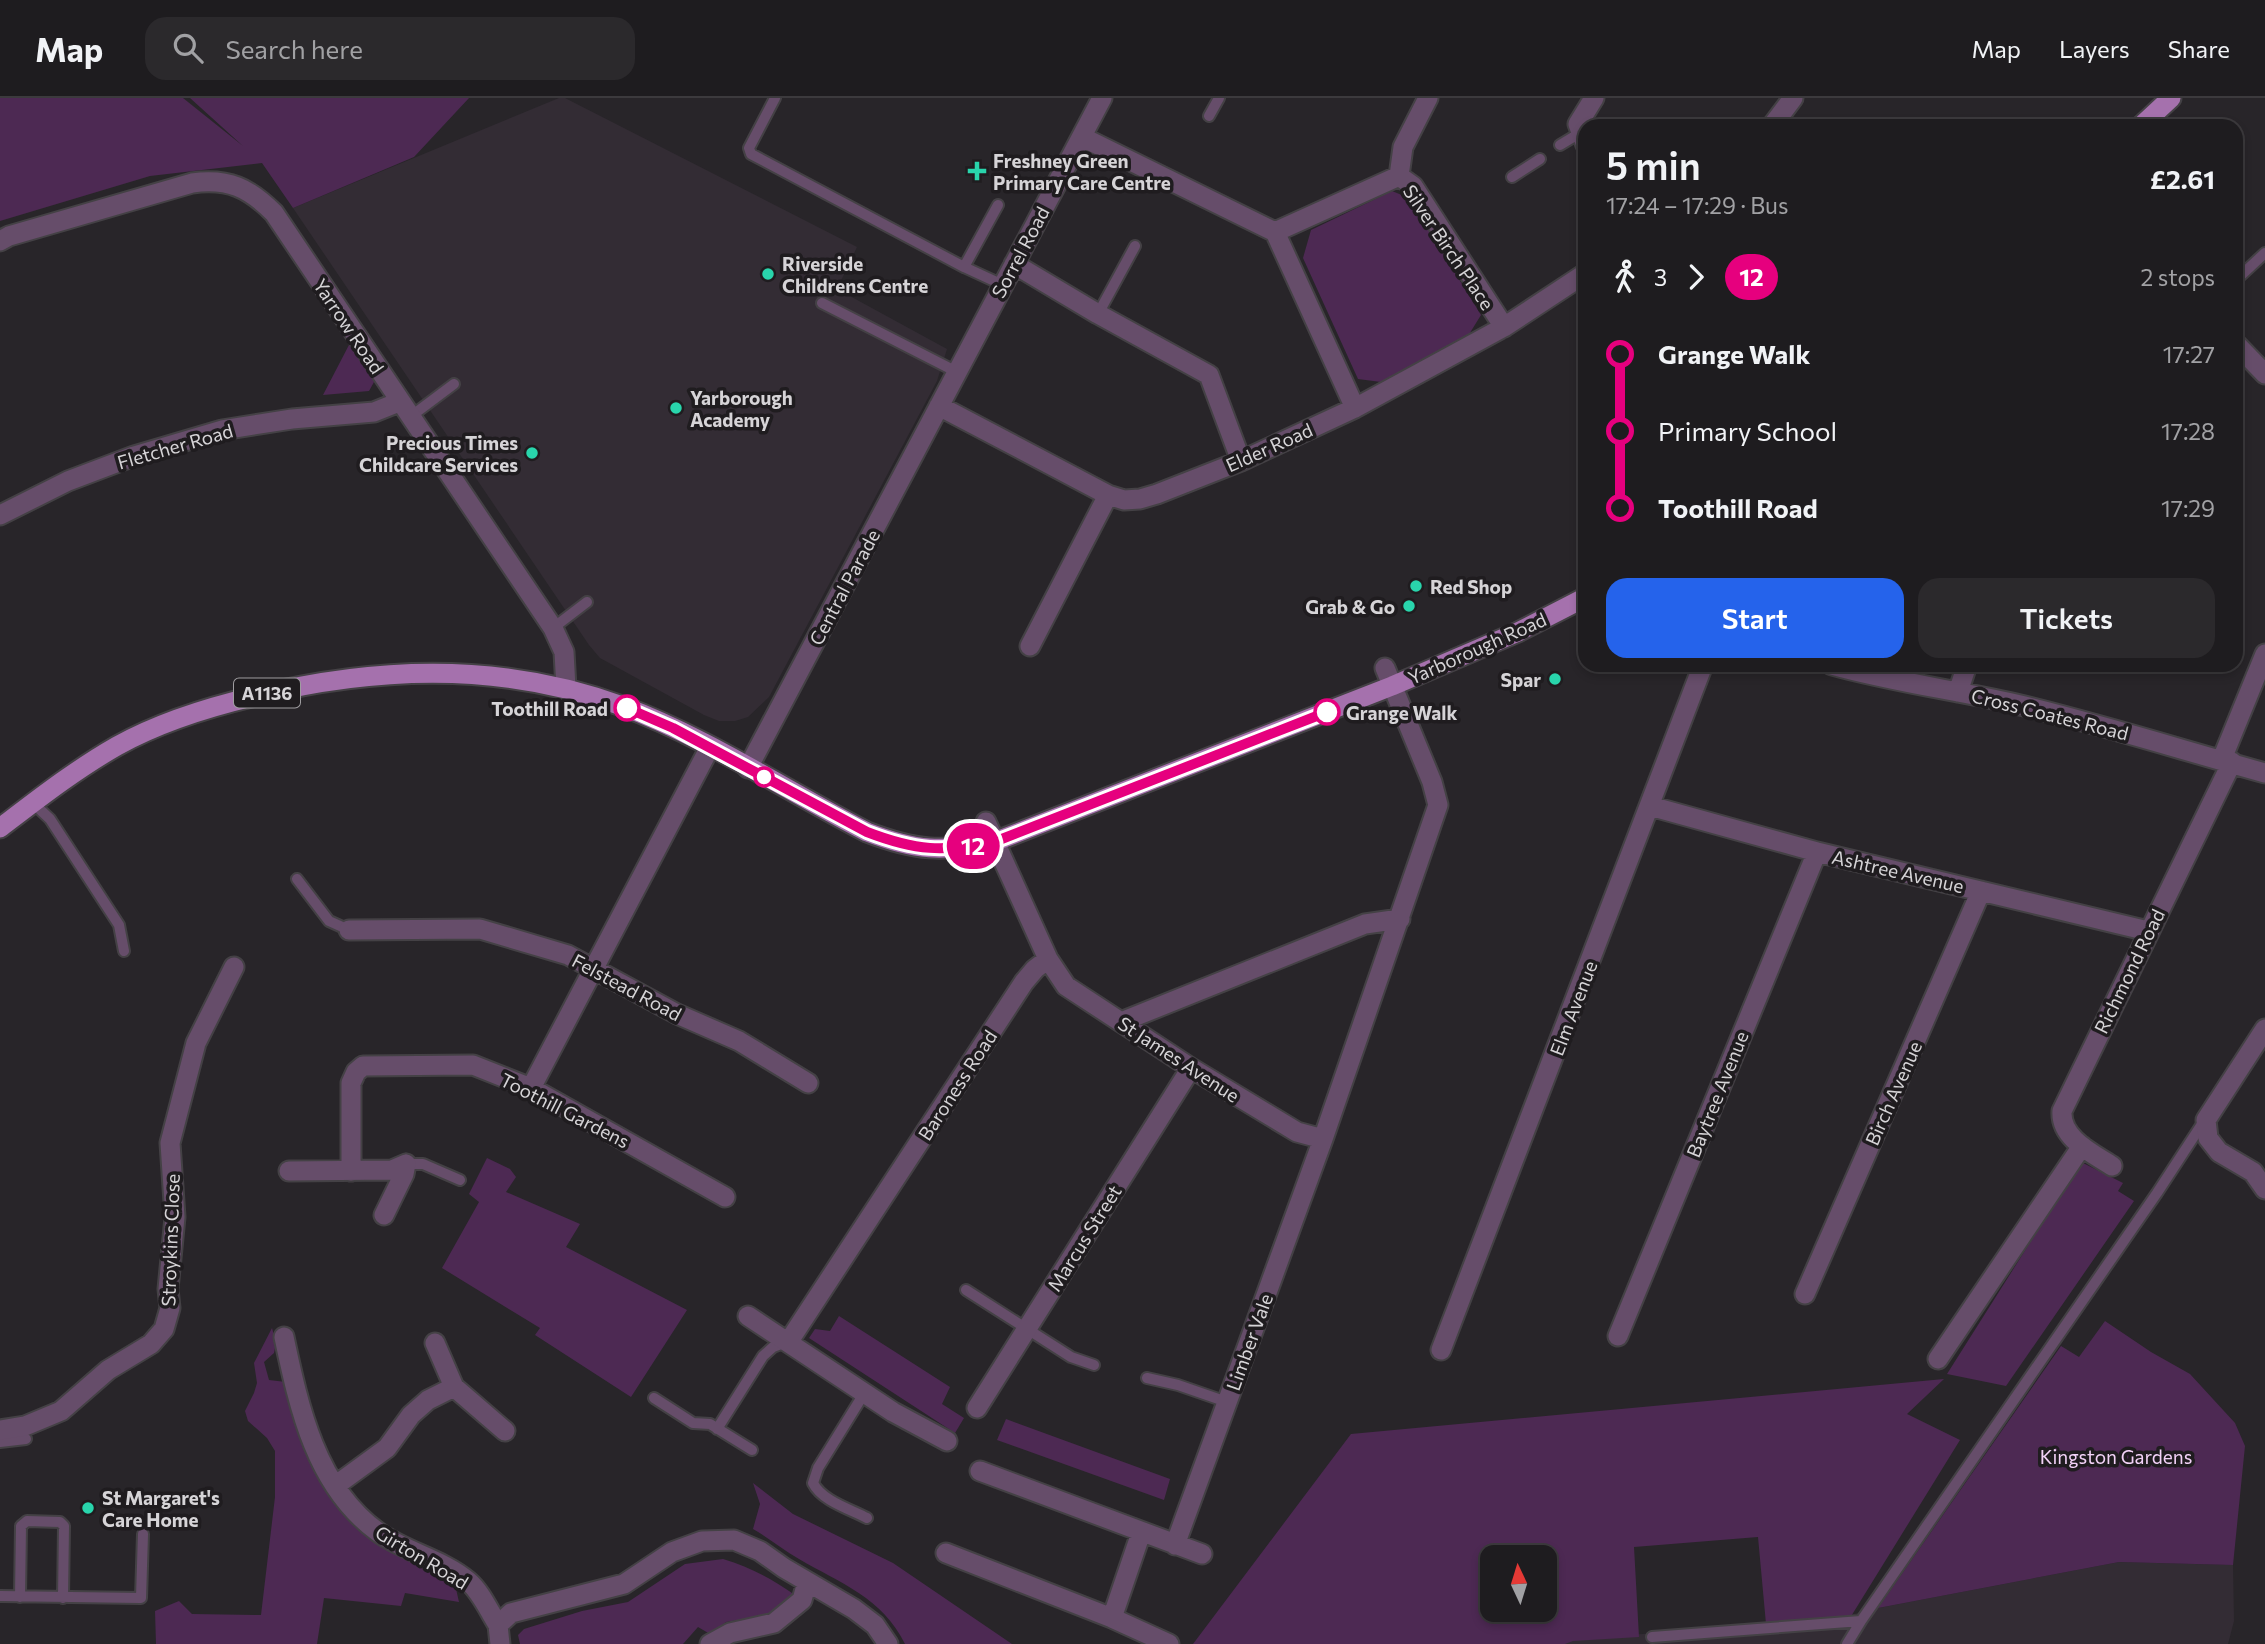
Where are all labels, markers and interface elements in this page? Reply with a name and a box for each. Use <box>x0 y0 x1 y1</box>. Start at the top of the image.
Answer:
search box <box>145 17 635 80</box>
text: Map <box>35 28 103 69</box>
icon: search <box>169 29 207 67</box>
text: Search here <box>225 33 363 64</box>
text: Map <box>1972 34 2021 63</box>
text: Layers <box>2059 34 2130 63</box>
text: Share <box>2168 34 2230 63</box>
text: 5 min <box>1606 141 1701 188</box>
place label: Freshney Green Primary Care Centre <box>993 149 1171 194</box>
marker: Freshney Green Primary Care Centre <box>967 161 987 181</box>
text: £2.61 <box>2150 163 2215 194</box>
street label: Silver Birch Place <box>1399 180 1499 314</box>
text: 17:24 – 17:29 · Bus <box>1606 191 1788 219</box>
street label: Sorrel Road <box>986 202 1054 302</box>
place label: Riverside Childrens Centre <box>782 252 928 297</box>
icon: walk <box>1606 258 1644 296</box>
icon: forward <box>1677 258 1715 296</box>
text: 12 <box>1739 262 1764 291</box>
text: 3 <box>1654 263 1667 291</box>
text: 2 stops <box>2141 263 2215 291</box>
marker: Riverside Childrens Centre <box>760 266 776 282</box>
street label: Yarrow Road <box>309 274 389 378</box>
text: Grange Walk <box>1658 338 1810 369</box>
text: 17:27 <box>2163 340 2215 368</box>
place label: Yarborough Academy <box>690 386 793 431</box>
marker: Yarborough Academy <box>668 400 684 416</box>
text: Primary School <box>1658 415 1837 446</box>
text: 17:28 <box>2161 417 2215 445</box>
street label: Elder Road <box>1222 418 1316 476</box>
street label: Fletcher Road <box>115 419 235 473</box>
place label: Precious Times Childcare Services <box>359 431 518 476</box>
marker: Precious Times Childcare Services <box>524 445 540 461</box>
text: Toothill Road <box>1658 492 1818 523</box>
text: 17:29 <box>2161 494 2215 522</box>
street label: Central Parade <box>804 525 884 649</box>
place label: Red Shop <box>1430 575 1512 598</box>
marker: Red Shop <box>1408 578 1424 594</box>
button: Start <box>1606 578 1904 658</box>
button: Tickets <box>1918 578 2215 658</box>
place label: Grab & Go <box>1305 595 1395 618</box>
marker: Grab & Go <box>1401 598 1417 614</box>
street label: Yarborough Road <box>1404 607 1550 689</box>
place label: Spar <box>1500 668 1541 691</box>
marker: Spar <box>1547 671 1563 687</box>
road number: A1136 <box>234 678 300 708</box>
street label: Cross Coates Road <box>1969 683 2131 745</box>
marker: Toothill Road <box>614 695 640 721</box>
place label: Toothill Road <box>491 697 608 720</box>
marker: Grange Walk <box>1314 699 1340 725</box>
place label: Grange Walk <box>1346 701 1457 724</box>
unlabelled marker <box>754 767 774 787</box>
line badge: 12 <box>942 823 1004 869</box>
text: 12 <box>961 831 985 860</box>
street label: Ashtree Avenue <box>1830 845 1966 897</box>
street label: Richmond Road <box>2089 905 2169 1037</box>
street label: Felstead Road <box>568 949 686 1025</box>
street label: Elm Avenue <box>1544 957 1602 1059</box>
street label: St James Avenue <box>1114 1011 1244 1107</box>
street label: Baroness Road <box>913 1025 1001 1145</box>
street label: Baytree Avenue <box>1681 1028 1753 1160</box>
street label: Birch Avenue <box>1860 1037 1926 1149</box>
street label: Toothill Gardens <box>497 1068 633 1152</box>
street label: Stroykins Close <box>156 1173 184 1307</box>
street label: Marcus Street <box>1042 1180 1126 1295</box>
street label: Limber Vale <box>1221 1290 1277 1394</box>
park label: Kingston Gardens <box>2040 1445 2192 1468</box>
place label: St Margaret's Care Home <box>102 1486 220 1531</box>
marker: St Margaret's Care Home <box>80 1500 96 1516</box>
street label: Girton Road <box>371 1520 473 1594</box>
north arrow <box>1480 1545 1558 1622</box>
map controls <box>1480 1545 1557 1622</box>

